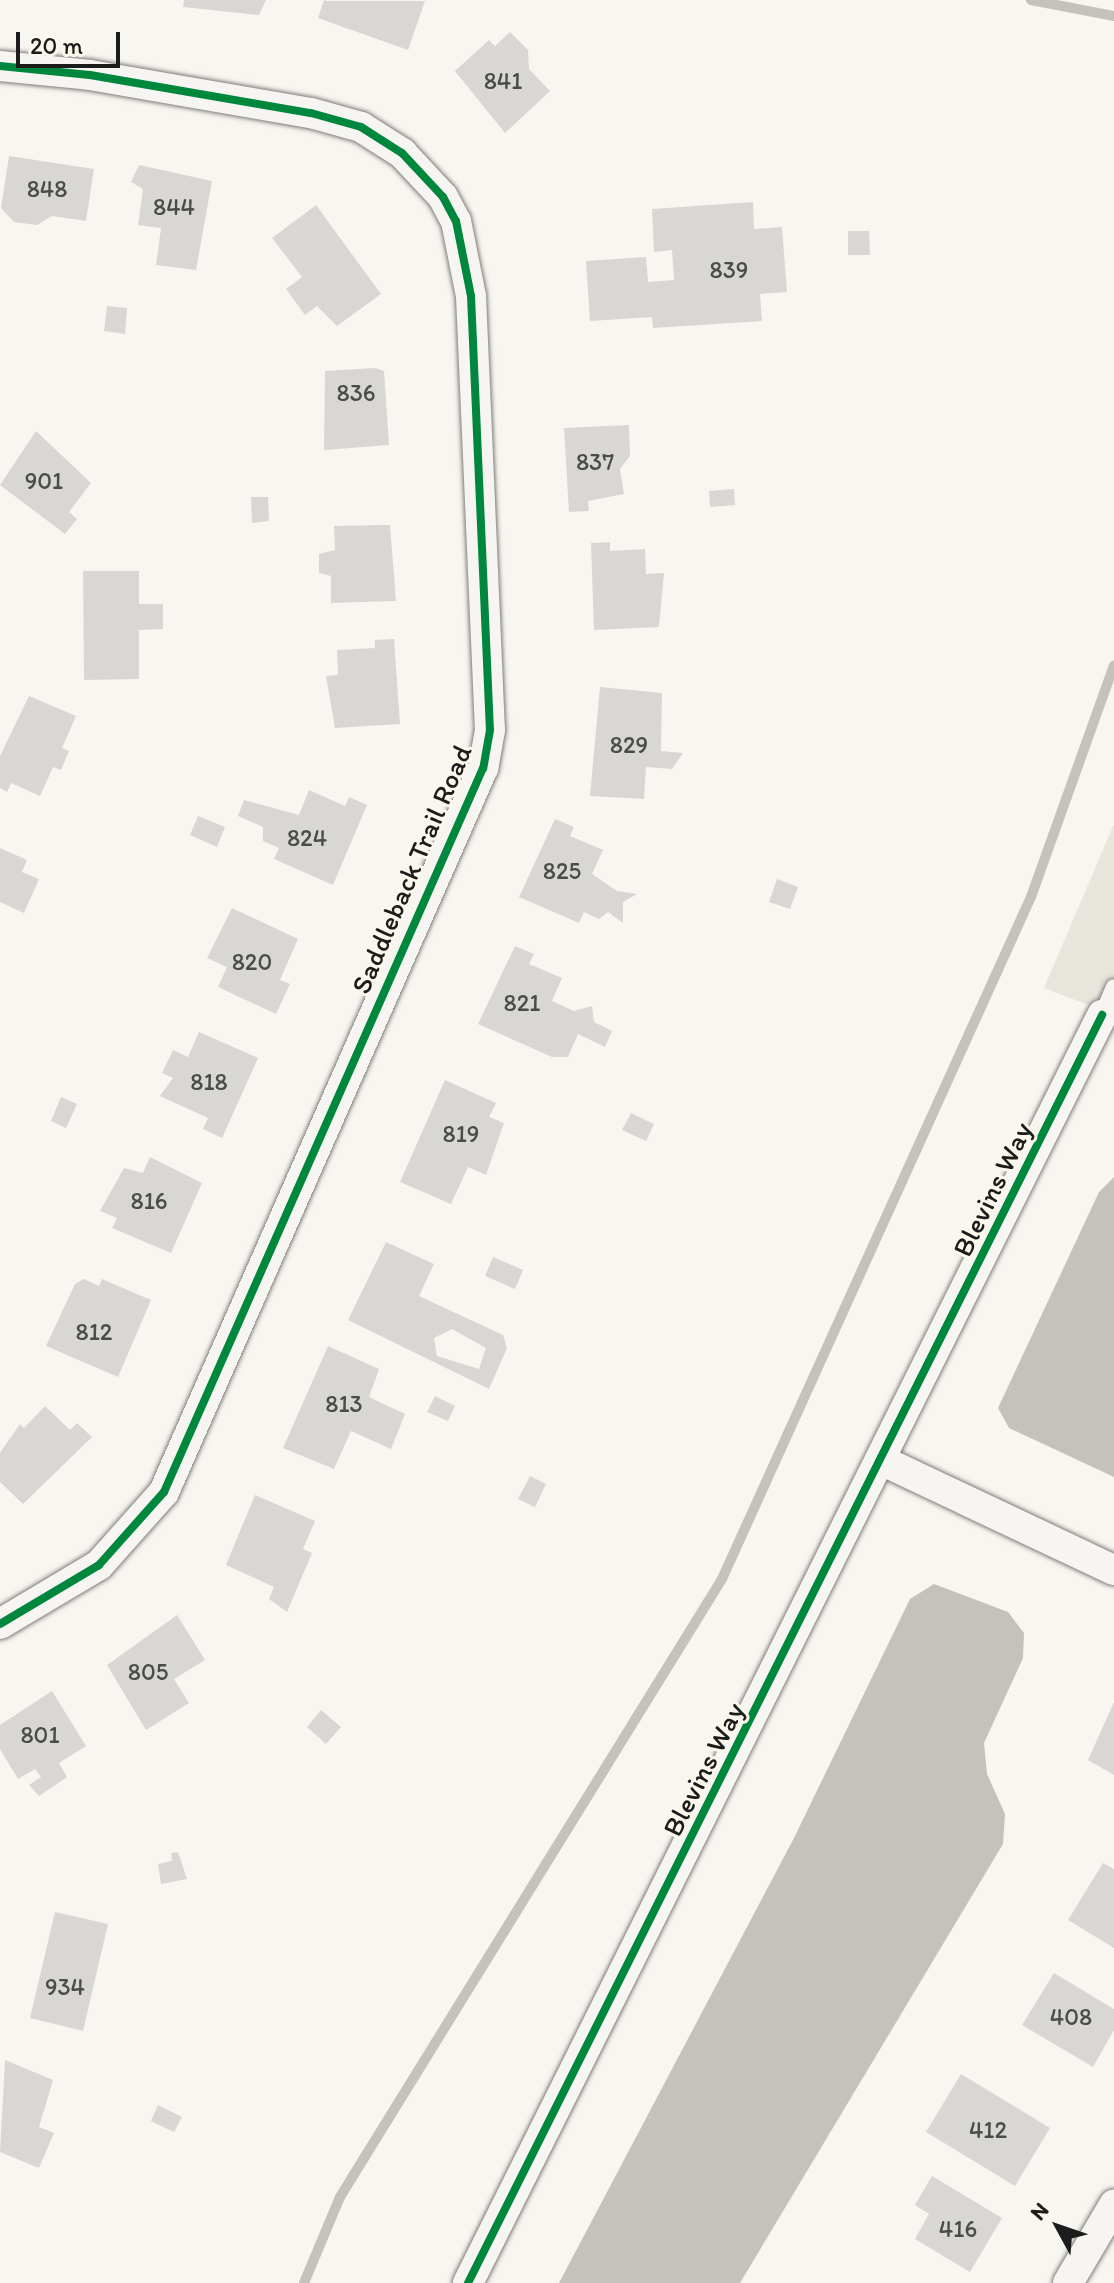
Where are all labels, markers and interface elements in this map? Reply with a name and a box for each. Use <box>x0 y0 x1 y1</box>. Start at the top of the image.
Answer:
scale bar <box>20 16 124 66</box>
text: 20 m <box>30 31 83 60</box>
house number: 841 <box>484 67 522 95</box>
house number: 848 <box>27 175 67 203</box>
house number: 844 <box>153 193 195 221</box>
house number: 839 <box>710 256 748 284</box>
house number: 836 <box>337 379 375 407</box>
house number: 837 <box>576 448 614 476</box>
house number: 901 <box>25 467 63 495</box>
house number: 829 <box>610 731 648 759</box>
street label: Saddleback Trail Road <box>344 740 478 998</box>
house number: 824 <box>287 824 327 852</box>
house number: 825 <box>543 857 581 885</box>
house number: 820 <box>232 948 272 976</box>
house number: 821 <box>504 989 540 1017</box>
house number: 818 <box>190 1068 228 1096</box>
street label: Blevins Way <box>945 1117 1039 1261</box>
house number: 819 <box>443 1120 479 1148</box>
house number: 816 <box>131 1187 167 1215</box>
house number: 812 <box>76 1318 112 1346</box>
house number: 813 <box>325 1390 363 1418</box>
house number: 805 <box>128 1658 168 1686</box>
street label: Blevins Way <box>655 1697 751 1841</box>
house number: 801 <box>20 1721 60 1749</box>
house number: 934 <box>45 1973 85 2001</box>
house number: 408 <box>1050 2003 1092 2031</box>
house number: 412 <box>969 2116 1007 2144</box>
north arrow <box>1018 2187 1098 2267</box>
text: N <box>1024 2197 1054 2226</box>
house number: 416 <box>939 2215 977 2243</box>

